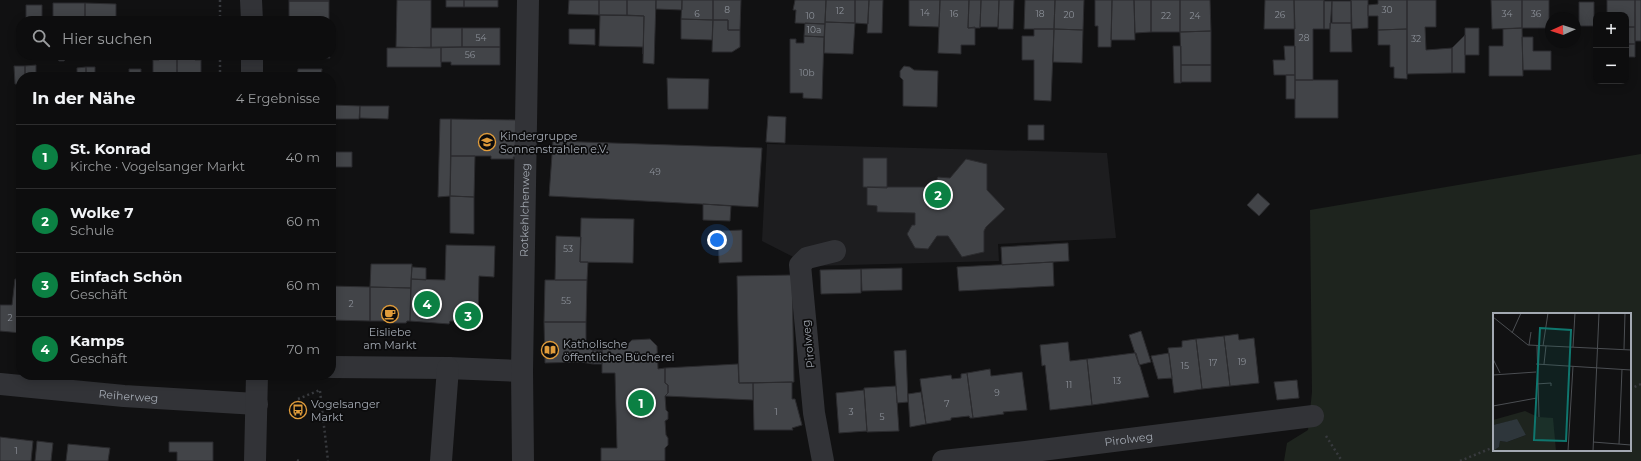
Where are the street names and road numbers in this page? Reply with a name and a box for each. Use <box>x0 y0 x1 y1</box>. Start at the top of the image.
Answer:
street label: Rotkehlchenweg <box>517 163 532 257</box>
street label: Pirolweg <box>798 319 818 369</box>
street label: Reiherweg <box>98 387 159 405</box>
street label: Pirolweg <box>1104 429 1154 449</box>

